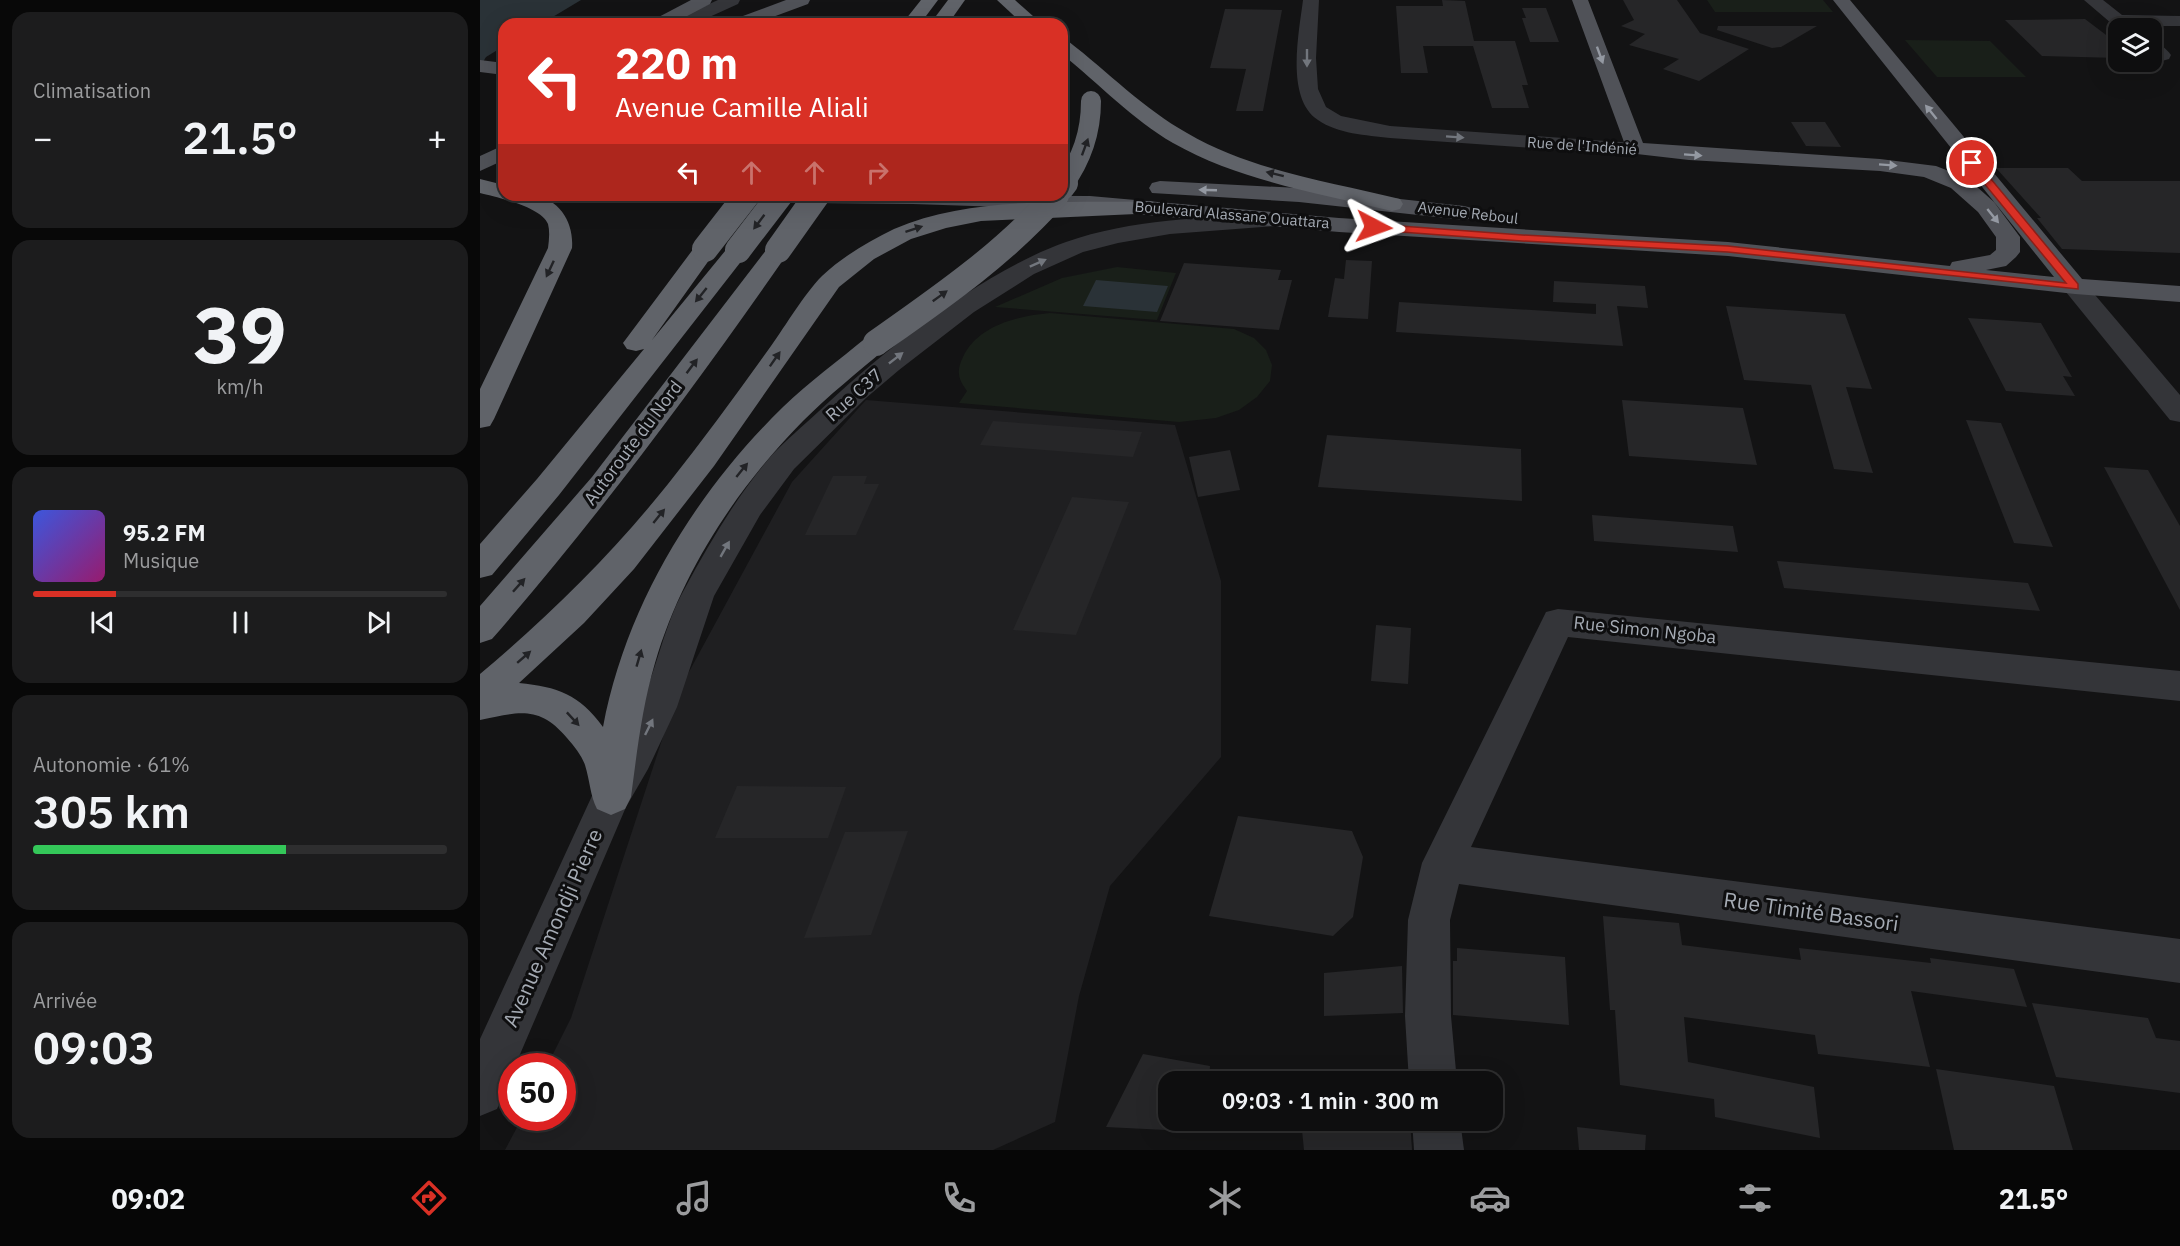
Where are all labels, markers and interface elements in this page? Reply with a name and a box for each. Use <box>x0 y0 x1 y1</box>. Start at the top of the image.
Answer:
map controls <box>2108 18 2162 72</box>
button: layers <box>2108 18 2162 72</box>
text: 220 m <box>615 36 738 91</box>
icon: left <box>516 42 594 120</box>
one-way arrow <box>1596 46 1606 64</box>
one-way arrow <box>1302 49 1312 68</box>
text: Climatisation <box>33 77 151 104</box>
text: Avenue Camille Aliali <box>615 89 869 124</box>
one-way arrow <box>1924 104 1937 120</box>
text: 21.5° <box>182 108 298 166</box>
text: − <box>33 116 53 159</box>
text: + <box>427 116 447 159</box>
one-way arrow <box>1445 132 1464 141</box>
street label: Rue de l'Indénié <box>1526 132 1638 159</box>
pin <box>1946 137 1997 188</box>
one-way arrow <box>1080 138 1090 156</box>
icon: arrive <box>1955 146 1988 179</box>
one-way arrow <box>1684 150 1703 159</box>
icon: left <box>672 156 705 189</box>
icon: ahead <box>735 156 768 189</box>
icon: ahead <box>798 156 831 189</box>
icon: right <box>861 156 894 189</box>
one-way arrow <box>1878 161 1897 170</box>
one-way arrow <box>1265 169 1283 178</box>
one-way arrow <box>1199 185 1218 194</box>
position arrow <box>1342 195 1406 259</box>
street label: Boulevard Alassane Ouattara <box>1134 197 1330 232</box>
street label: Avenue Reboul <box>1417 197 1519 228</box>
one-way arrow <box>1986 208 1999 223</box>
one-way arrow <box>753 215 765 230</box>
one-way arrow <box>905 224 923 233</box>
one-way arrow <box>1030 259 1047 268</box>
one-way arrow <box>545 261 555 279</box>
text: 39 <box>193 283 287 384</box>
one-way arrow <box>695 287 708 303</box>
one-way arrow <box>932 290 948 302</box>
one-way arrow <box>769 352 781 368</box>
one-way arrow <box>888 352 904 365</box>
one-way arrow <box>685 358 698 374</box>
street label: Rue C37 <box>820 363 887 426</box>
text: km/h <box>216 373 264 400</box>
street label: Autoroute du Nord <box>578 376 687 509</box>
one-way arrow <box>736 462 748 477</box>
one-way arrow <box>652 508 665 524</box>
text: 95.2 FM <box>123 518 206 547</box>
one-way arrow <box>720 540 730 557</box>
text: Musique <box>123 547 199 574</box>
one-way arrow <box>512 578 525 593</box>
icon: previous <box>86 606 119 639</box>
icon: pause <box>224 606 257 639</box>
icon: next <box>362 606 395 639</box>
street label: Rue Simon Ngoba <box>1573 611 1718 648</box>
one-way arrow <box>635 649 644 667</box>
one-way arrow <box>517 650 532 664</box>
one-way arrow <box>566 712 580 727</box>
one-way arrow <box>644 719 653 736</box>
text: Autonomie · 61% <box>33 751 190 778</box>
text: 305 km <box>33 782 190 840</box>
street label: Avenue Amondji Pierre <box>496 824 609 1031</box>
street label: Rue Timité Bassori <box>1722 885 1900 937</box>
text: Arrivée <box>33 987 97 1014</box>
text: 09:03 <box>33 1018 155 1076</box>
speed limit sign: 50 <box>498 1053 576 1131</box>
text: 09:03 · 1 min · 300 m <box>1222 1086 1439 1115</box>
icon: directions <box>408 1177 450 1219</box>
icon: music <box>673 1177 715 1219</box>
icon: phone <box>938 1177 980 1219</box>
icon: climate <box>1204 1177 1246 1219</box>
icon: car <box>1469 1177 1511 1219</box>
icon: filters <box>1734 1177 1776 1219</box>
text: 09:02 <box>112 1181 185 1216</box>
text: 21.5° <box>1999 1181 2068 1216</box>

